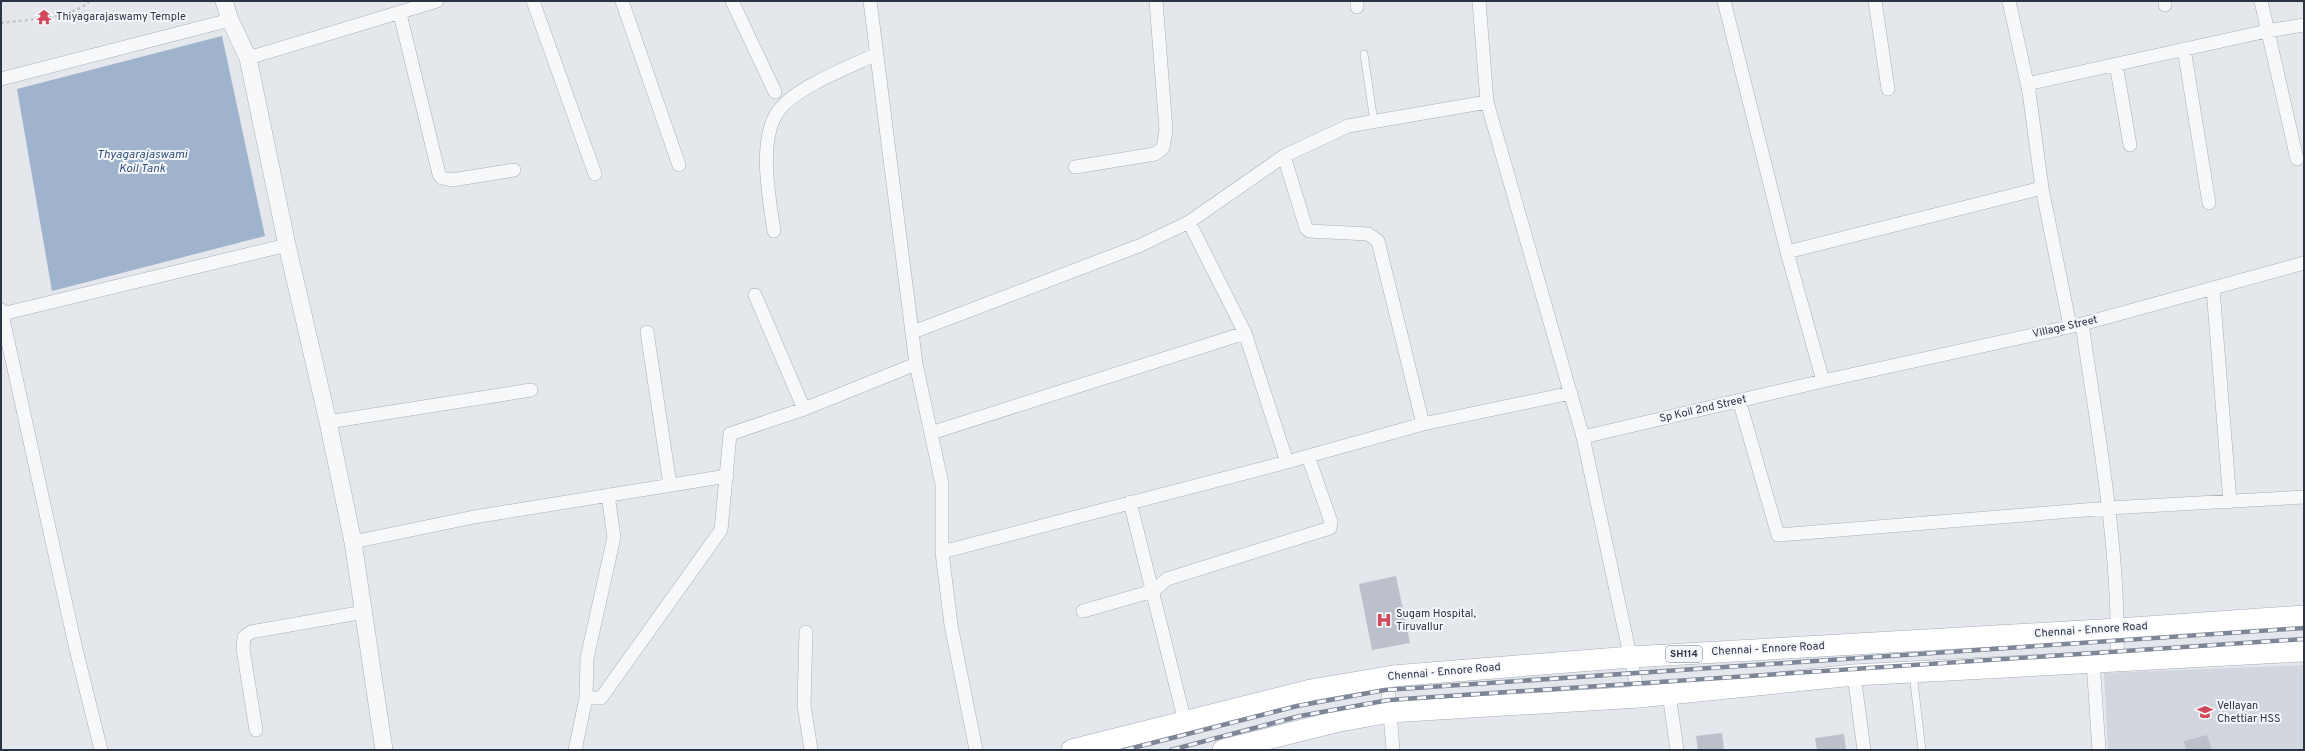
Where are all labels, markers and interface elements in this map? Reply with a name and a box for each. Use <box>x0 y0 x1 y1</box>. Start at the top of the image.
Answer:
temple icon: Thiyagarajaswamy Temple <box>35 8 53 26</box>
place label: Thiyagarajaswamy Temple <box>56 10 186 24</box>
water label: Thyagarajaswami Koil Tank <box>97 147 188 177</box>
street label: Village Street <box>2031 313 2099 341</box>
street label: Sp Koil 2nd Street <box>1658 392 1748 426</box>
place label: Sugam Hospital, Tiruvallur <box>1396 607 1476 634</box>
hospital icon: Sugam Hospital, Tiruvallur <box>1375 611 1393 629</box>
street label: Chennai - Ennore Road <box>2034 619 2148 641</box>
street label: Chennai - Ennore Road <box>1711 639 1825 659</box>
road number: SH114 <box>1666 646 1702 662</box>
street label: Chennai - Ennore Road <box>1387 660 1501 684</box>
place label: Vellayan Chettiar HSS <box>2217 699 2281 726</box>
school or university icon: Vellayan Chettiar HSS <box>2196 703 2214 721</box>

